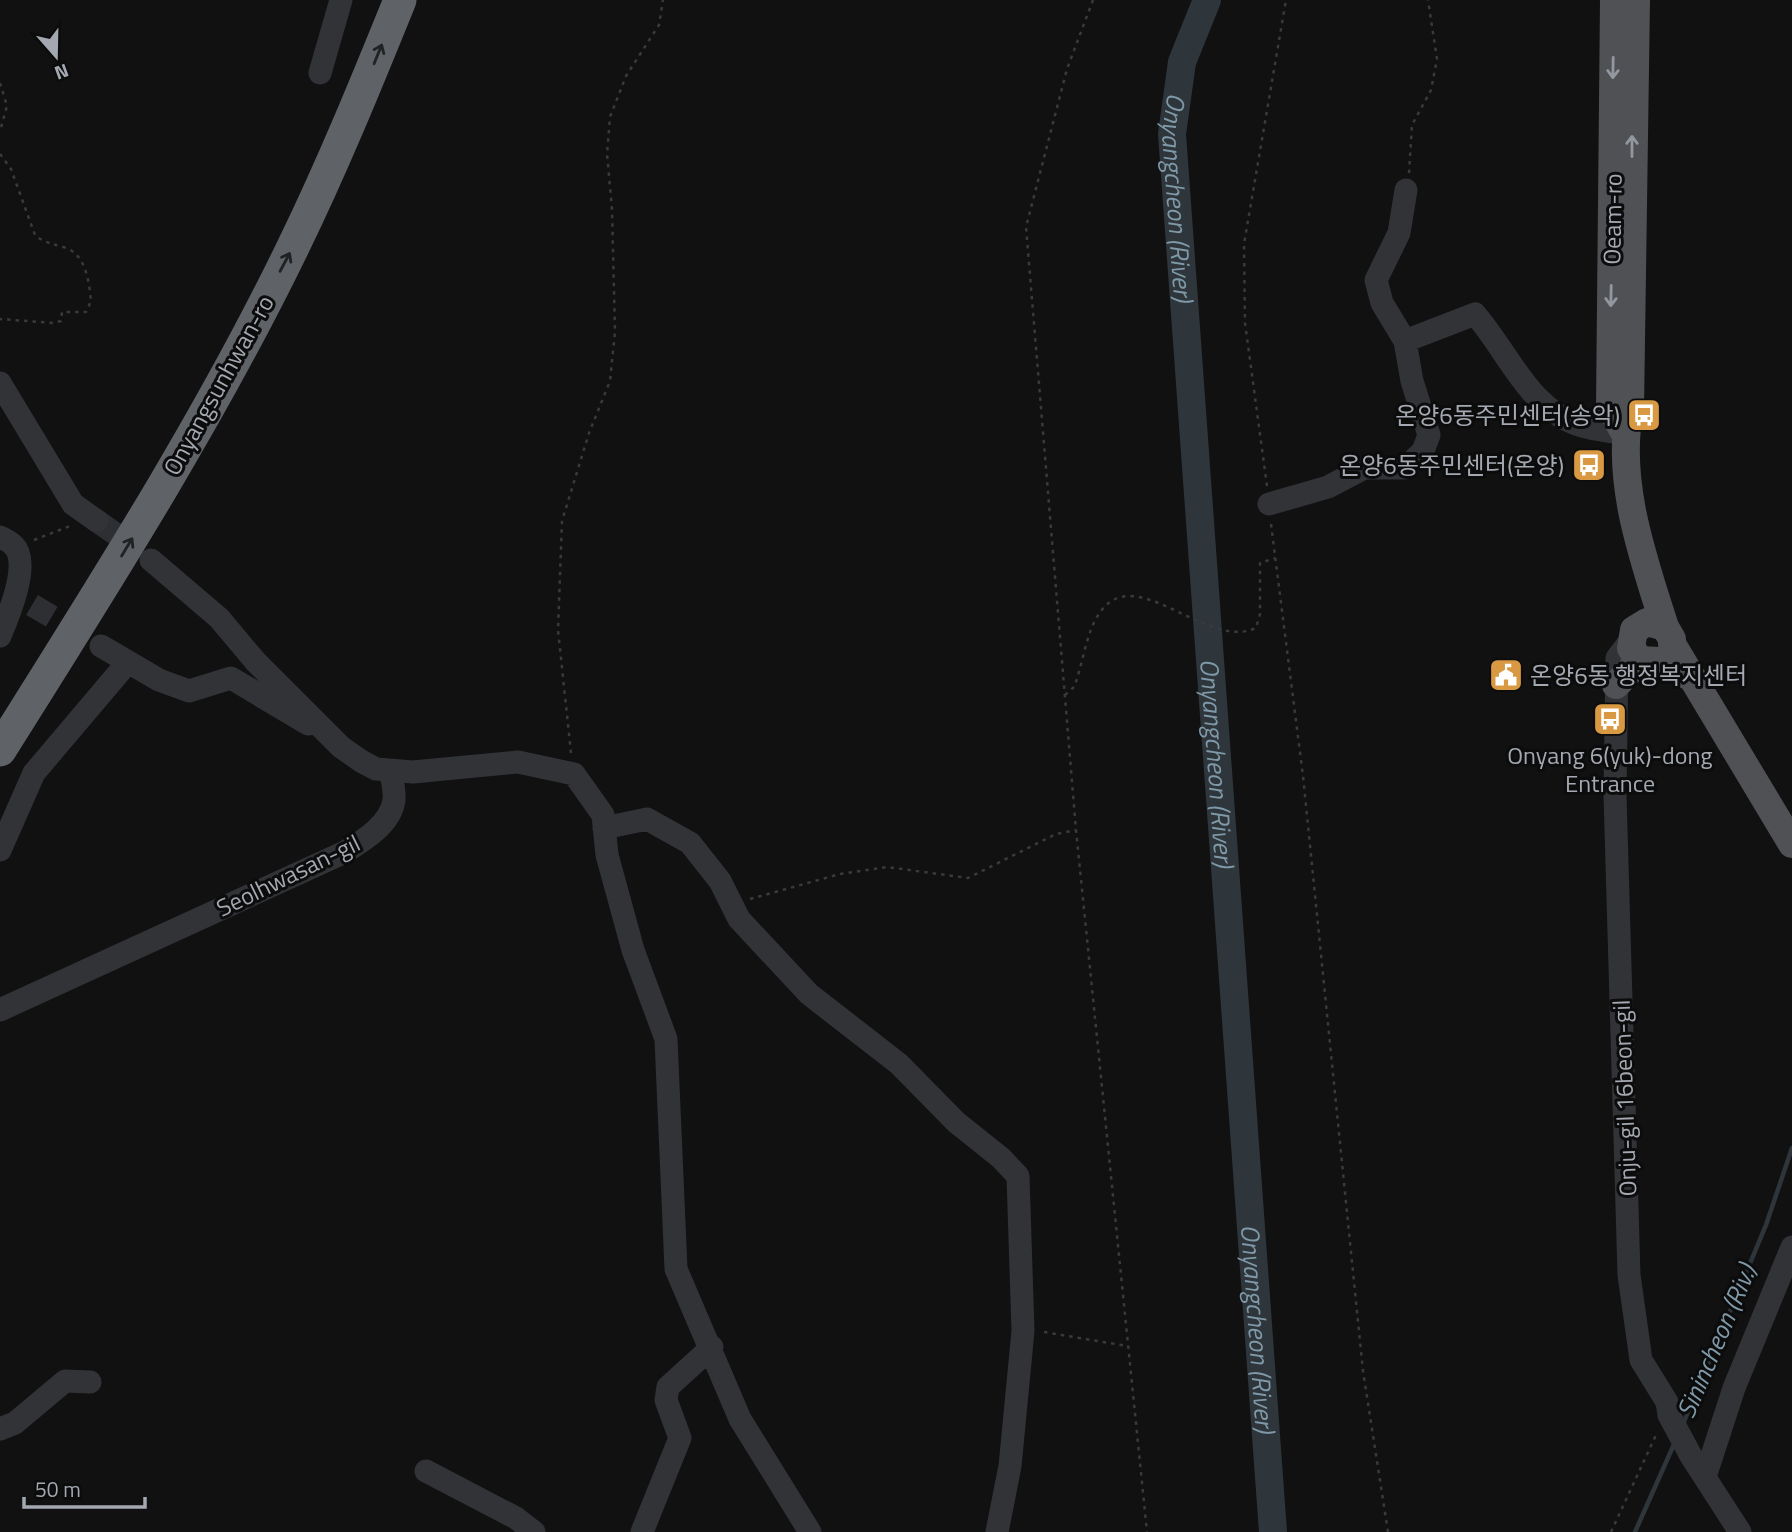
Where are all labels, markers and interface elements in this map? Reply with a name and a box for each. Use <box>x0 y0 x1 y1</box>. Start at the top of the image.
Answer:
north arrow <box>21 21 91 91</box>
one-way arrow <box>372 44 385 66</box>
one-way arrow <box>1606 56 1620 79</box>
text: N <box>51 57 73 88</box>
water label: Onyangcheon (River) <box>1152 91 1204 305</box>
one-way arrow <box>1625 134 1639 157</box>
street label: Oeam-ro <box>1593 173 1631 265</box>
one-way arrow <box>279 252 292 273</box>
one-way arrow <box>1604 284 1618 307</box>
street label: Onyangsunhwan-ro <box>154 288 282 482</box>
bus stop icon: 온양6동주민센터(송악) <box>1625 396 1663 434</box>
place label: 온양6동주민센터(송악) <box>1395 397 1620 433</box>
bus stop icon: 온양6동주민센터(온양) <box>1570 446 1608 484</box>
place label: 온양6동주민센터(온양) <box>1339 447 1564 483</box>
one-way arrow <box>121 537 135 557</box>
public building icon: 온양6동 행정복지센터 <box>1487 656 1525 694</box>
water label: Onyangcheon (River) <box>1190 657 1245 870</box>
place label: 온양6동 행정복지센터 <box>1530 657 1747 693</box>
bus stop icon: Onyang 6(yuk)-dong Entrance <box>1591 700 1629 738</box>
place label: Onyang 6(yuk)-dong Entrance <box>1507 737 1713 801</box>
street label: Seolhwasan-gil <box>210 825 366 925</box>
street label: Onju-gil 16beon-gil <box>1603 999 1645 1197</box>
water label: Onyangcheon (River) <box>1231 1223 1285 1436</box>
water label: Sinincheon (Riv.) <box>1666 1256 1767 1424</box>
scale bar <box>24 1466 145 1510</box>
text: 50 m <box>35 1473 81 1505</box>

